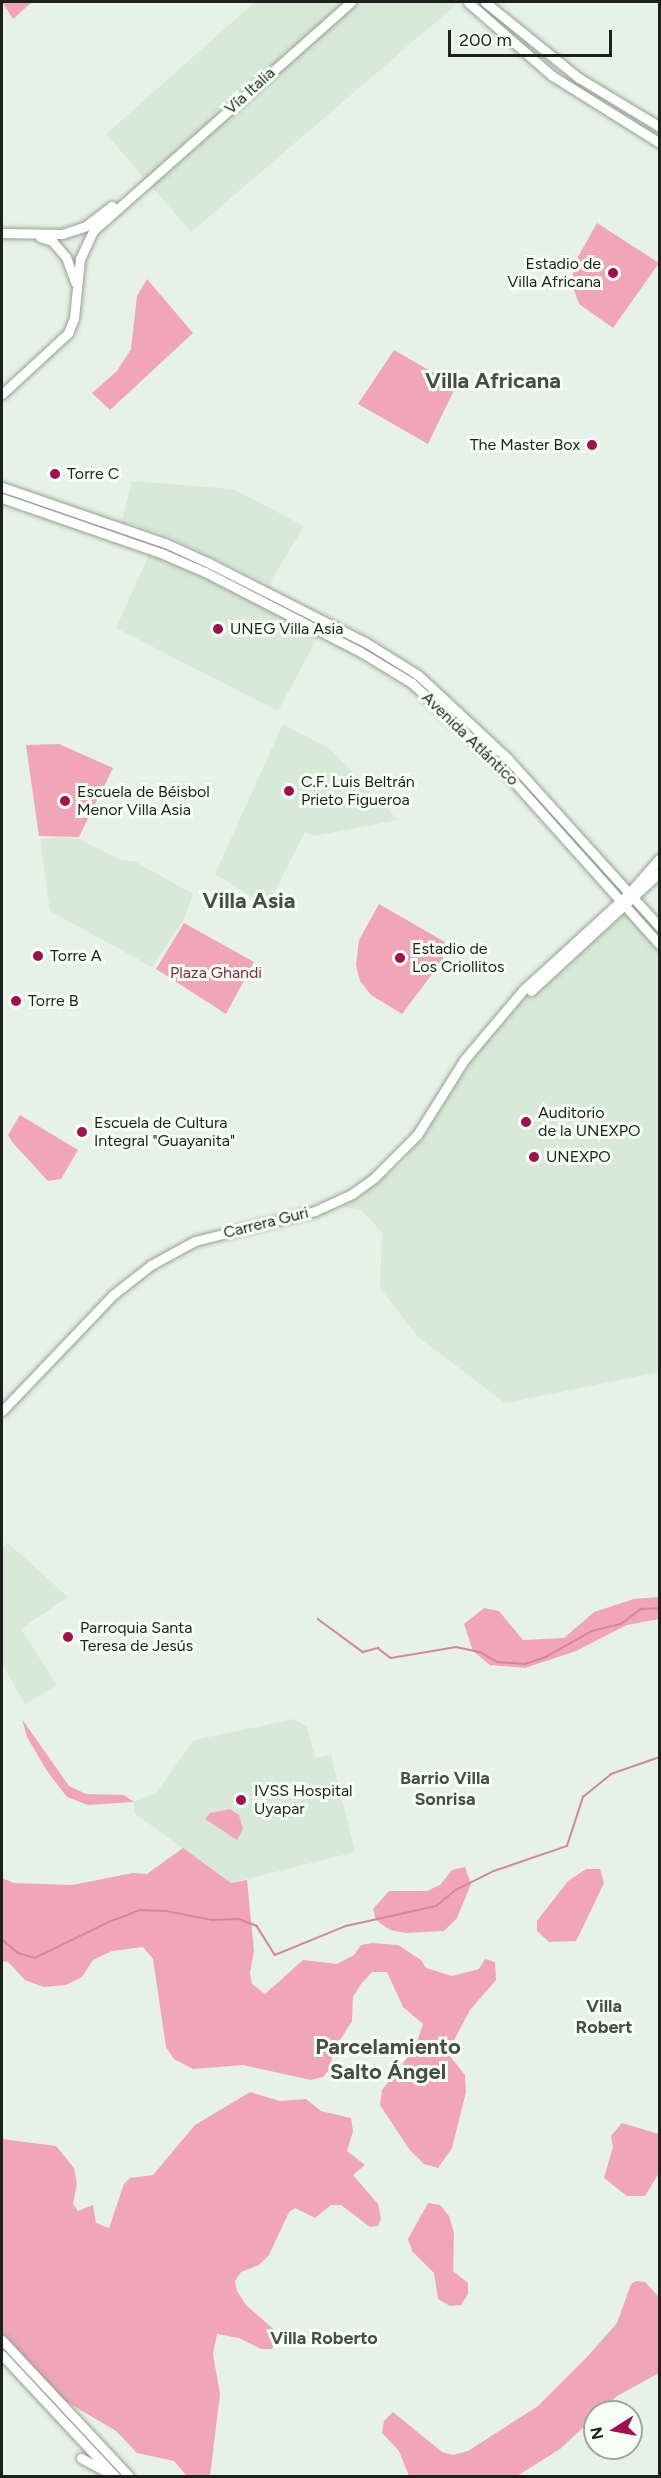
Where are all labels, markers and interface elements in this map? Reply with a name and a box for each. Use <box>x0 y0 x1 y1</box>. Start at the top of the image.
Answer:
scale bar <box>451 18 614 56</box>
text: 200 m <box>459 29 512 51</box>
street label: Vía Italia <box>221 64 279 118</box>
place label: Estadio de Villa Africana <box>507 254 601 292</box>
marker: Estadio de Villa Africana <box>606 266 620 280</box>
district label: Villa Africana <box>425 368 561 394</box>
place label: The Master Box <box>470 435 580 455</box>
marker: The Master Box <box>585 438 599 452</box>
place label: Torre C <box>67 464 119 484</box>
marker: Torre C <box>48 467 62 481</box>
place label: UNEG Villa Asia <box>230 619 343 639</box>
marker: UNEG Villa Asia <box>211 622 225 636</box>
street label: Avenida Atlántico <box>418 688 522 790</box>
place label: C.F. Luis Beltrán Prieto Figueroa <box>301 772 415 810</box>
place label: Escuela de Béisbol Menor Villa Asia <box>77 782 210 820</box>
marker: C.F. Luis Beltrán Prieto Figueroa <box>282 784 296 798</box>
marker: Escuela de Béisbol Menor Villa Asia <box>58 794 72 808</box>
district label: Villa Asia <box>203 888 295 914</box>
place label: Estadio de Los Criollitos <box>412 939 504 977</box>
place label: Torre A <box>50 946 101 966</box>
marker: Torre A <box>31 949 45 963</box>
marker: Estadio de Los Criollitos <box>393 951 407 965</box>
park label: Plaza Ghandi <box>170 963 262 983</box>
place label: Torre B <box>28 991 78 1011</box>
marker: Torre B <box>9 994 23 1008</box>
place label: Auditorio de la UNEXPO <box>538 1103 640 1141</box>
place label: Escuela de Cultura Integral "Guayanita" <box>94 1113 235 1151</box>
marker: Auditorio de la UNEXPO <box>519 1115 533 1129</box>
marker: Escuela de Cultura Integral "Guayanita" <box>75 1125 89 1139</box>
place label: UNEXPO <box>546 1147 611 1167</box>
marker: UNEXPO <box>527 1150 541 1164</box>
street label: Carrera Guri <box>221 1203 311 1243</box>
place label: Parroquia Santa Teresa de Jesús <box>80 1618 193 1656</box>
marker: Parroquia Santa Teresa de Jesús <box>61 1630 75 1644</box>
district label: Barrio Villa Sonrisa <box>400 1768 490 1810</box>
place label: IVSS Hospital Uyapar <box>254 1781 353 1819</box>
marker: IVSS Hospital Uyapar <box>232 1791 250 1809</box>
district label: Villa Robert <box>576 1996 632 2038</box>
district label: Parcelamiento Salto Ángel <box>315 2033 461 2084</box>
district label: Villa Roberto <box>270 2327 378 2349</box>
north arrow <box>583 2400 643 2460</box>
text: N <box>586 2425 607 2441</box>

